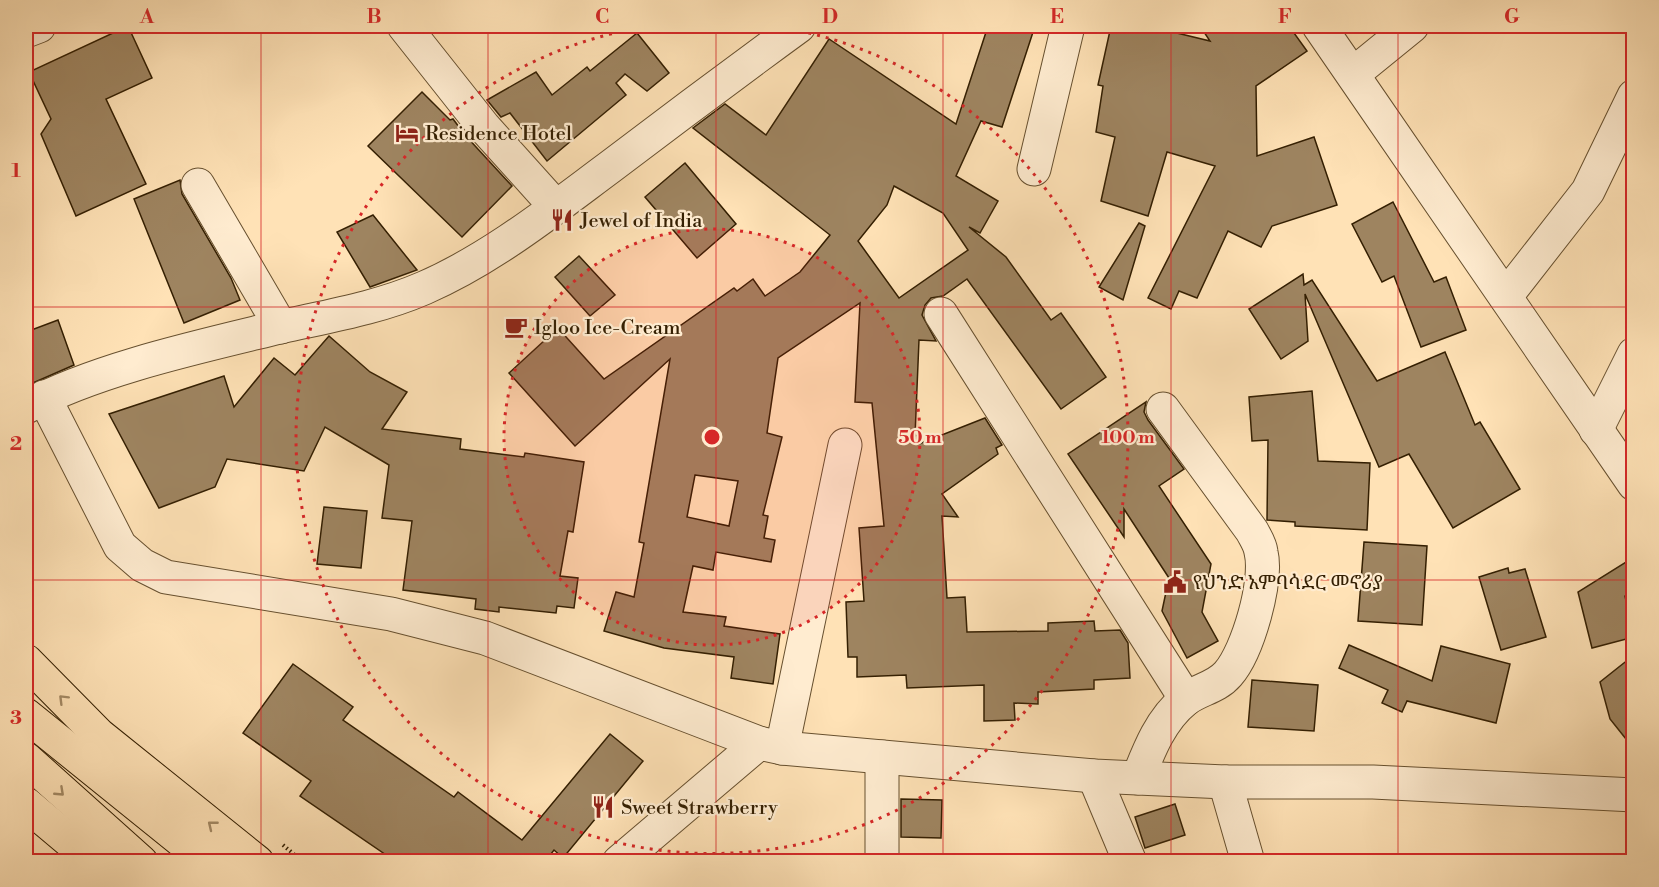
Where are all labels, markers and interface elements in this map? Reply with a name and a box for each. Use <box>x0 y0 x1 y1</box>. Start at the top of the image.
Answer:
text: A <box>139 5 155 30</box>
text: B <box>366 5 382 30</box>
text: C <box>595 5 609 30</box>
text: D <box>822 5 838 30</box>
text: E <box>1050 5 1064 30</box>
text: F <box>1278 5 1292 30</box>
text: G <box>1504 5 1520 30</box>
hotel icon: Residence Hotel <box>394 120 420 146</box>
place label: Residence Hotel <box>425 122 572 147</box>
text: 1 <box>11 159 21 184</box>
restaurant icon: Jewel of India <box>549 207 575 233</box>
place label: Jewel of India <box>579 209 703 234</box>
cafe icon: Igloo Ice-Cream <box>503 314 529 340</box>
place label: Igloo Ice-Cream <box>534 316 681 341</box>
text: 50 m <box>898 426 942 449</box>
text: 100 m <box>1101 426 1155 449</box>
centre of rings <box>702 427 722 447</box>
text: 2 <box>10 432 22 457</box>
public building icon: የህንድ አምባሳደር መኖሪያ <box>1162 569 1188 595</box>
place label: የህንድ አምባሳደር መኖሪያ <box>1193 571 1383 596</box>
one-way arrow <box>60 695 70 706</box>
text: 3 <box>10 706 22 731</box>
one-way arrow <box>53 784 64 795</box>
restaurant icon: Sweet Strawberry <box>590 794 616 820</box>
place label: Sweet Strawberry <box>621 796 778 821</box>
one-way arrow <box>208 821 219 832</box>

